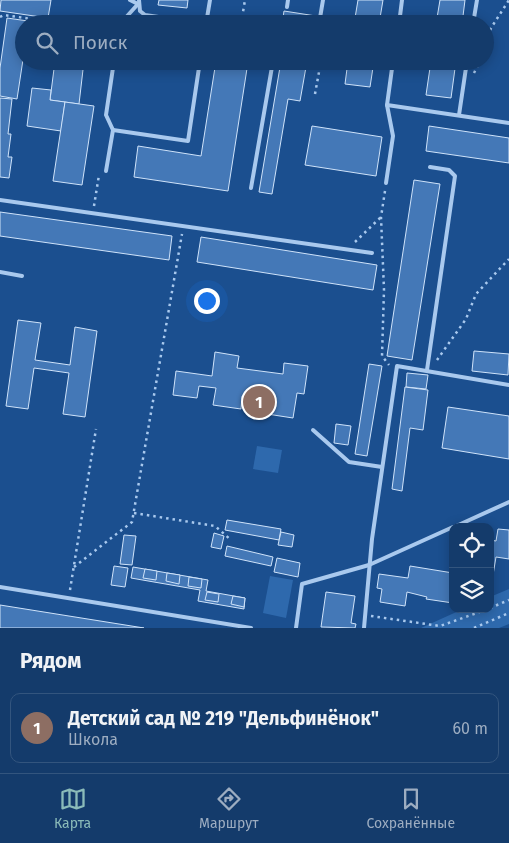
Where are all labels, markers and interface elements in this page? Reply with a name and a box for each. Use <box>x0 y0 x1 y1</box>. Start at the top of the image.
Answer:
search box <box>15 15 494 70</box>
icon: search <box>33 29 61 57</box>
text: Поиск <box>73 31 127 54</box>
your location <box>194 288 220 314</box>
pin: 1 <box>243 383 275 421</box>
map controls <box>449 523 494 613</box>
button: locate <box>449 523 494 568</box>
button: layers <box>449 568 494 613</box>
text: Рядом <box>20 648 81 674</box>
text: Детский сад № 219 "Дельфинёнок" <box>68 707 379 730</box>
text: 1 <box>33 719 41 738</box>
text: 60 m <box>453 719 488 738</box>
text: Школа <box>68 730 118 749</box>
tab: Карта <box>54 785 91 832</box>
tab: Маршрут <box>199 785 258 832</box>
tab: Сохранённые <box>366 785 455 832</box>

